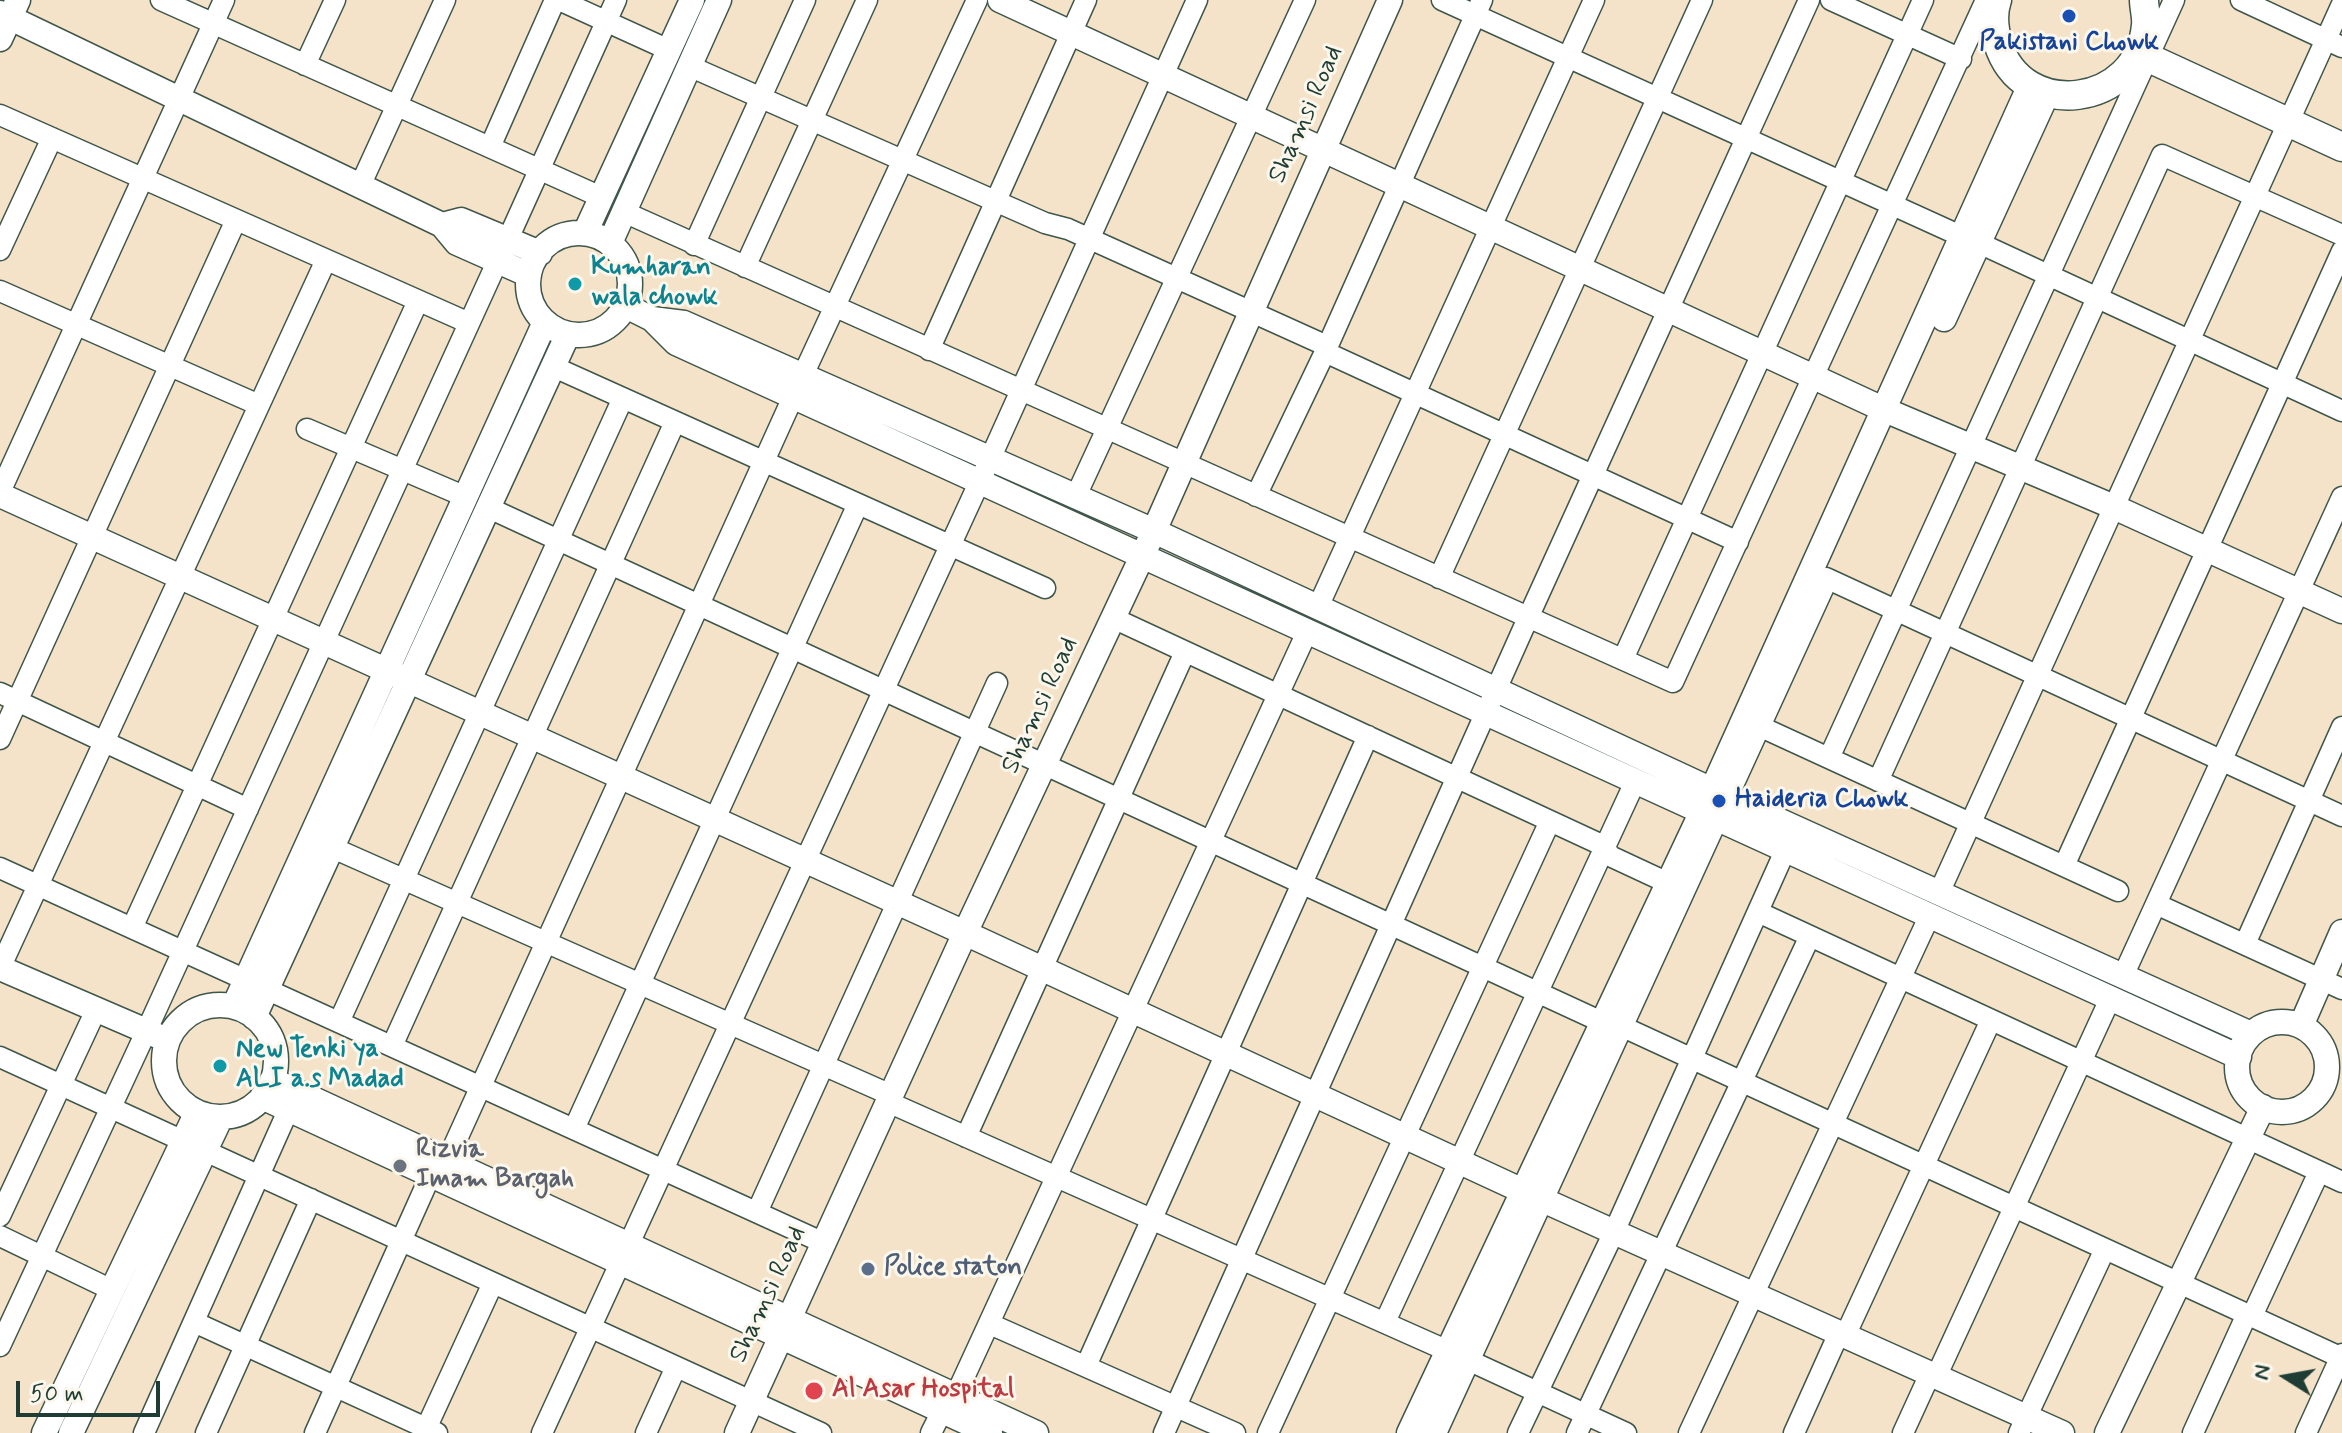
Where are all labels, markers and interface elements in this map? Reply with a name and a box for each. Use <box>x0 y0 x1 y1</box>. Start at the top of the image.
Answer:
marker: Pakistani Chowk <box>2060 7 2078 25</box>
place label: Pakistani Chowk <box>1979 28 2159 60</box>
street label: Shamsi Road <box>1263 42 1351 188</box>
place label: Kumharan wala chowk <box>591 253 718 314</box>
marker: Kumharan wala chowk <box>566 275 584 293</box>
street label: Shamsi Road <box>996 633 1086 779</box>
place label: Haideria Chowk <box>1735 785 1908 817</box>
marker: Haideria Chowk <box>1710 792 1728 810</box>
place label: New Tenki ya ALI a.s Madad <box>236 1035 404 1096</box>
marker: New Tenki ya ALI a.s Madad <box>211 1057 229 1075</box>
place label: Rizvia Imam Bargah <box>416 1135 574 1196</box>
marker: Rizvia Imam Bargah <box>391 1157 409 1175</box>
street label: Shamsi Road <box>724 1222 814 1368</box>
place label: Police staton <box>884 1253 1022 1285</box>
marker: Police staton <box>859 1260 877 1278</box>
north arrow <box>2246 1337 2326 1417</box>
text: N <box>2247 1363 2278 1382</box>
scale bar <box>20 1365 164 1415</box>
place label: Al Asar Hospital <box>832 1375 1014 1407</box>
text: 50 m <box>30 1379 84 1410</box>
marker: Al Asar Hospital <box>803 1380 825 1402</box>

